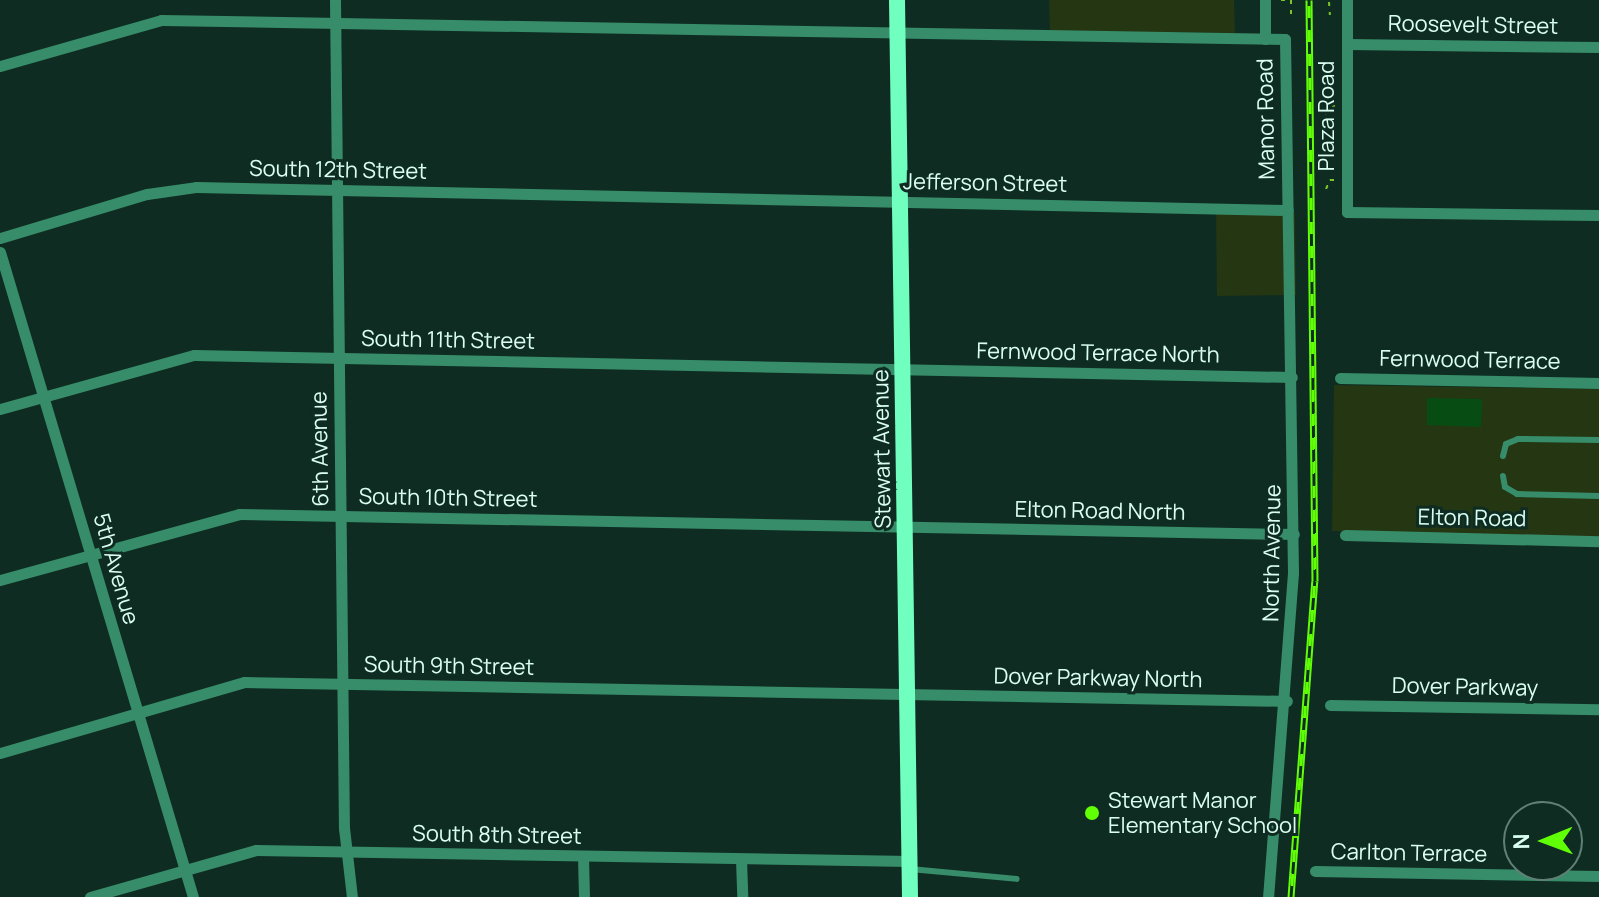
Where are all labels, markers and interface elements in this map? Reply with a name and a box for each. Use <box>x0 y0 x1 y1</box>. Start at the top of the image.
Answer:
street label: Roosevelt Street <box>1388 10 1558 40</box>
street label: Manor Road <box>1252 58 1280 180</box>
street label: Plaza Road <box>1314 61 1340 171</box>
street label: South 12th Street <box>249 155 427 185</box>
street label: Jefferson Street <box>903 168 1067 198</box>
street label: South 11th Street <box>361 325 535 355</box>
street label: Fernwood Terrace North <box>976 338 1220 368</box>
street label: Fernwood Terrace <box>1379 345 1561 375</box>
street label: Stewart Avenue <box>867 369 897 529</box>
street label: 6th Avenue <box>306 391 334 507</box>
street label: South 10th Street <box>358 483 538 513</box>
street label: North Avenue <box>1258 484 1286 622</box>
street label: Elton Road North <box>1014 496 1186 526</box>
street label: Elton Road <box>1417 504 1527 532</box>
street label: 5th Avenue <box>88 510 144 628</box>
street label: South 9th Street <box>364 651 534 681</box>
street label: Dover Parkway North <box>993 663 1203 693</box>
street label: Dover Parkway <box>1392 673 1538 701</box>
place label: Stewart Manor Elementary School <box>1108 787 1297 838</box>
north arrow <box>1503 801 1583 881</box>
marker: Stewart Manor Elementary School <box>1083 804 1101 822</box>
street label: South 8th Street <box>412 820 582 850</box>
text: N <box>1506 833 1536 850</box>
street label: Carlton Terrace <box>1331 838 1487 868</box>

